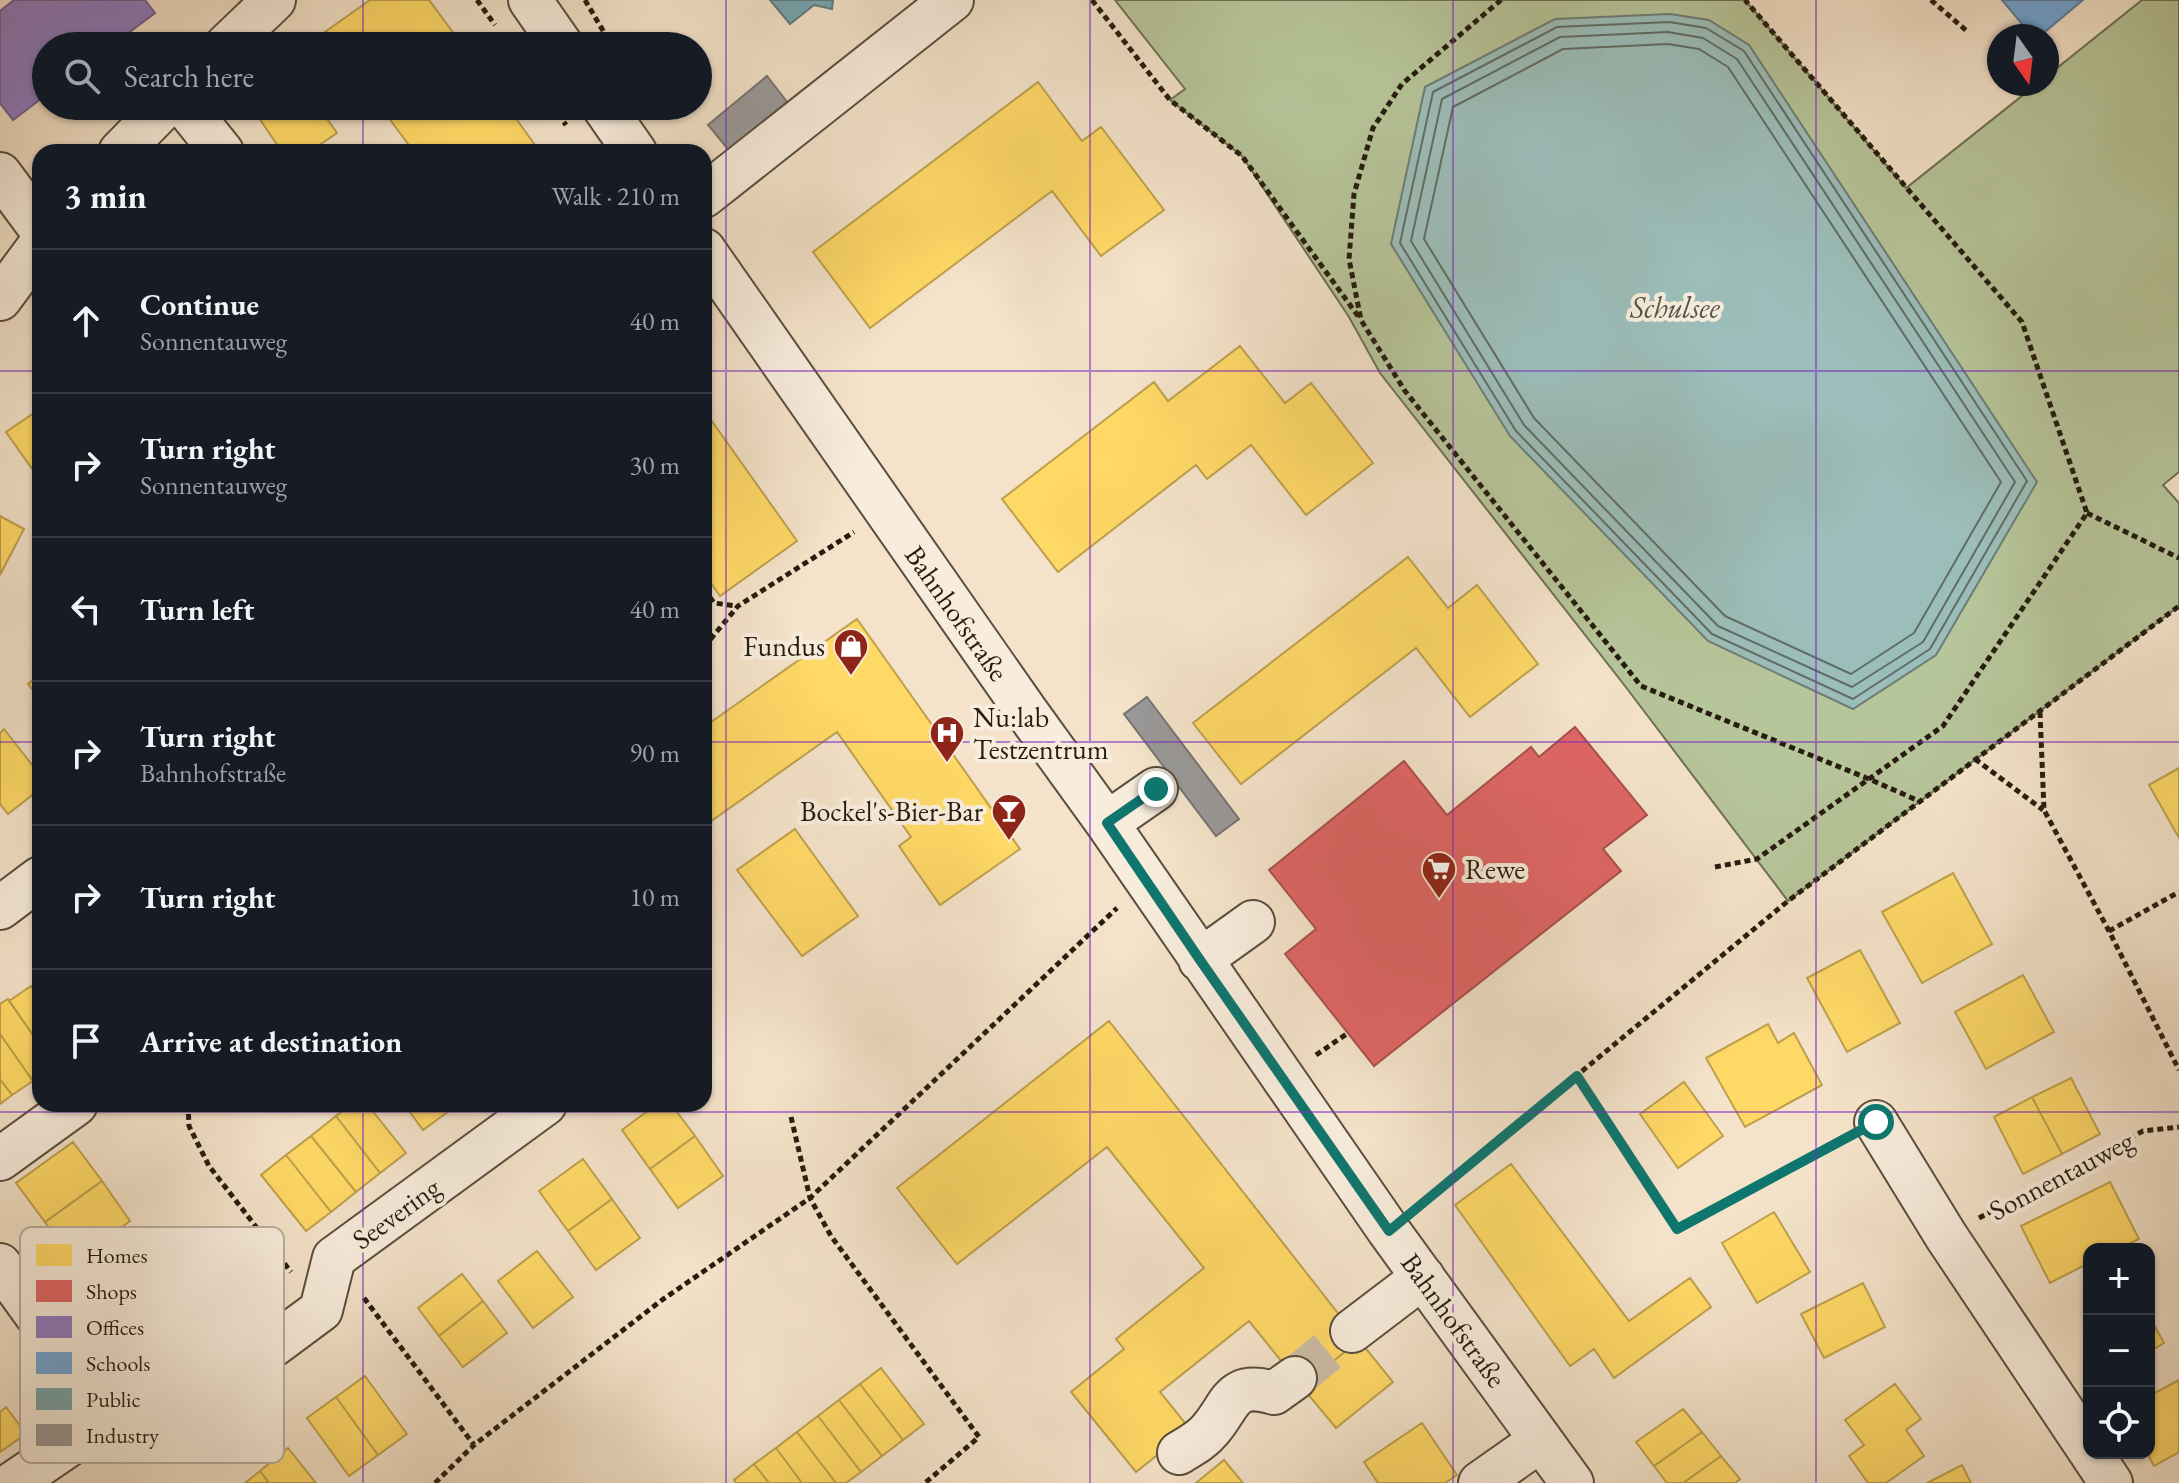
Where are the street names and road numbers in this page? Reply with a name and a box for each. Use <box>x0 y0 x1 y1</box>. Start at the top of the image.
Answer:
street label: Bahnhofstraße <box>897 538 1017 688</box>
street label: Sonnentauweg <box>1983 1122 2140 1228</box>
street label: Seevering <box>345 1168 448 1257</box>
street label: Bahnhofstraße <box>1393 1246 1515 1394</box>

